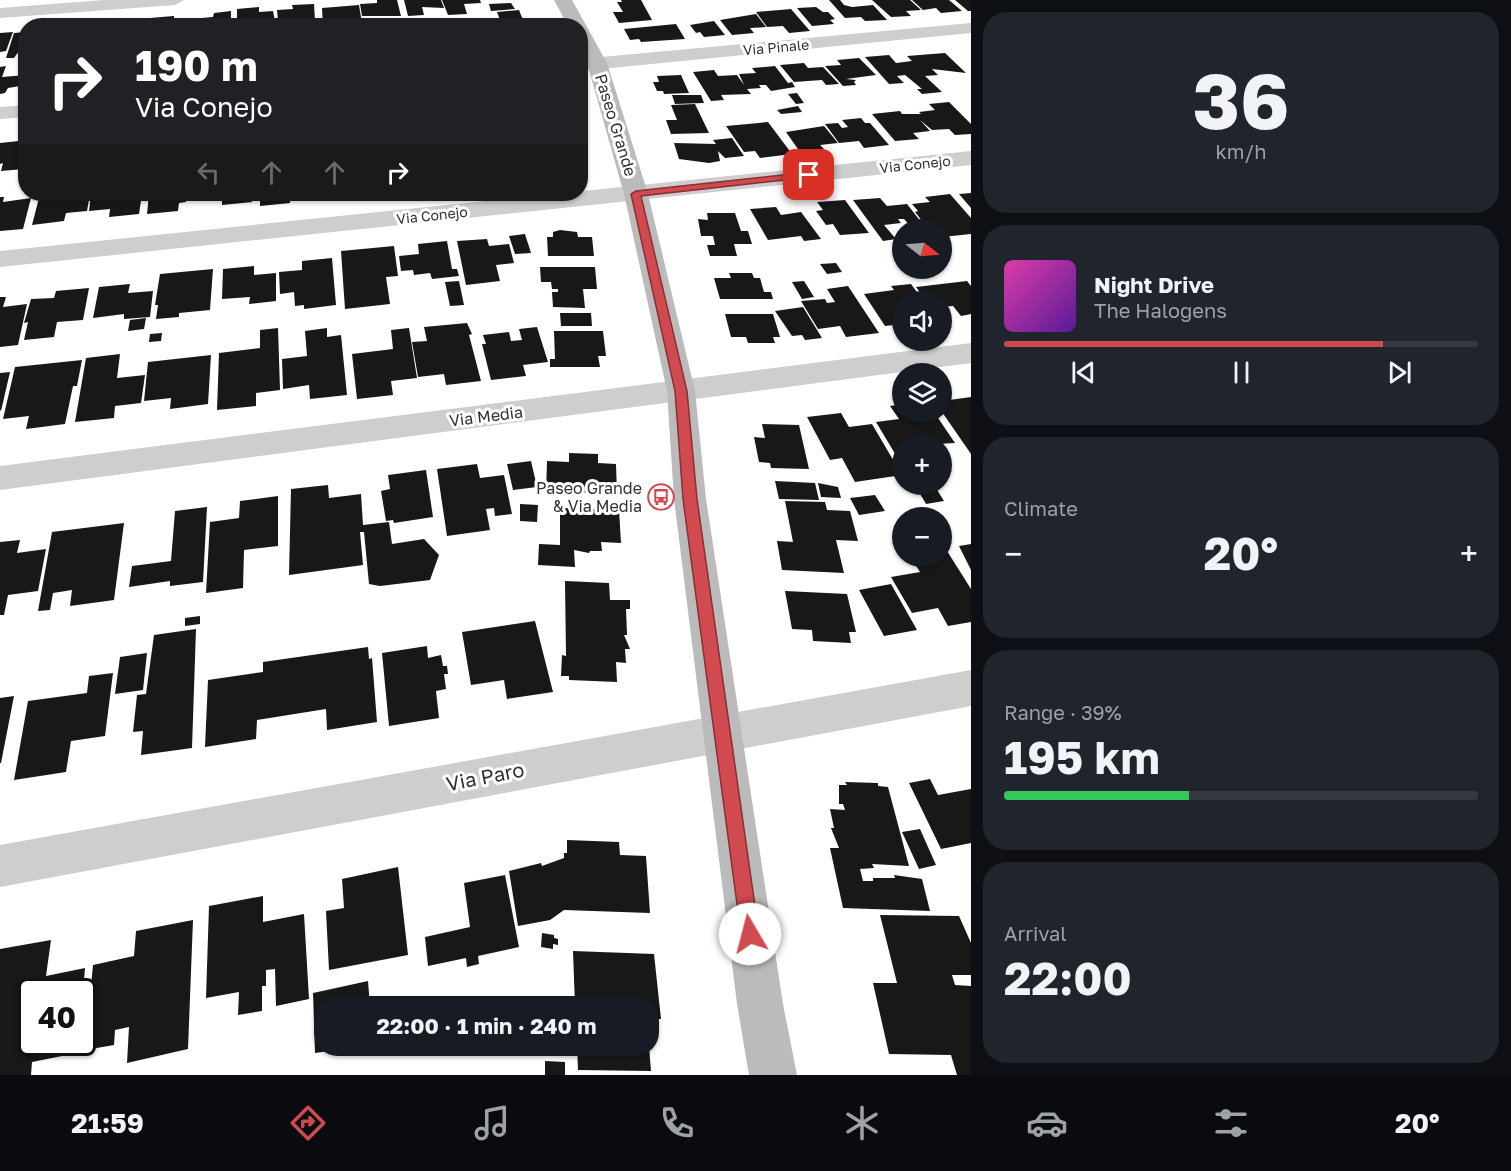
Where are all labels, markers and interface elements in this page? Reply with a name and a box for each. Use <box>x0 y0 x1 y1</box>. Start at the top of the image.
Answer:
street label: Via Pinale <box>742 36 810 58</box>
text: 190 m <box>135 40 258 90</box>
icon: right <box>36 42 114 120</box>
text: 36 <box>1192 53 1290 146</box>
street label: Paseo Grande <box>591 71 641 179</box>
text: Via Conejo <box>135 91 273 123</box>
text: km/h <box>1216 139 1266 163</box>
pin <box>783 149 834 200</box>
street label: Via Conejo <box>879 152 951 176</box>
icon: left <box>192 156 225 189</box>
icon: ahead <box>255 156 288 189</box>
icon: ahead <box>318 156 351 189</box>
icon: right <box>381 156 414 189</box>
icon: arrive <box>792 158 825 191</box>
street label: Via Conejo <box>396 203 468 227</box>
north arrow <box>892 219 952 279</box>
map controls <box>892 219 952 567</box>
text: Night Drive <box>1094 271 1214 298</box>
button: sound <box>892 291 952 351</box>
text: The Halogens <box>1094 298 1227 322</box>
icon: previous <box>1067 356 1100 389</box>
icon: pause <box>1225 356 1258 389</box>
icon: next <box>1383 356 1416 389</box>
button: layers <box>892 363 952 423</box>
street label: Via Media <box>448 402 524 430</box>
button: + <box>892 435 952 495</box>
place label: Paseo Grande & Via Media <box>536 478 642 516</box>
bus stop icon: Paseo Grande & Via Media <box>646 482 676 512</box>
text: Climate <box>1004 496 1078 520</box>
button: − <box>892 507 952 567</box>
text: 20° <box>1204 526 1278 580</box>
text: − <box>1004 534 1022 573</box>
text: + <box>1460 534 1478 573</box>
text: Range · 39% <box>1004 700 1122 724</box>
text: 195 km <box>1004 730 1160 784</box>
street label: Via Paro <box>444 757 526 795</box>
position arrow <box>718 902 782 966</box>
text: Arrival <box>1004 921 1067 945</box>
text: 22:00 <box>1004 951 1132 1005</box>
speed limit sign: 40 <box>18 978 96 1056</box>
text: 22:00 · 1 min · 240 m <box>376 1012 597 1039</box>
icon: directions <box>287 1102 329 1144</box>
icon: music <box>471 1102 513 1144</box>
icon: phone <box>656 1102 698 1144</box>
icon: climate <box>841 1102 883 1144</box>
icon: car <box>1026 1102 1068 1144</box>
icon: filters <box>1210 1102 1252 1144</box>
text: 21:59 <box>71 1107 144 1139</box>
text: 20° <box>1395 1107 1440 1139</box>

